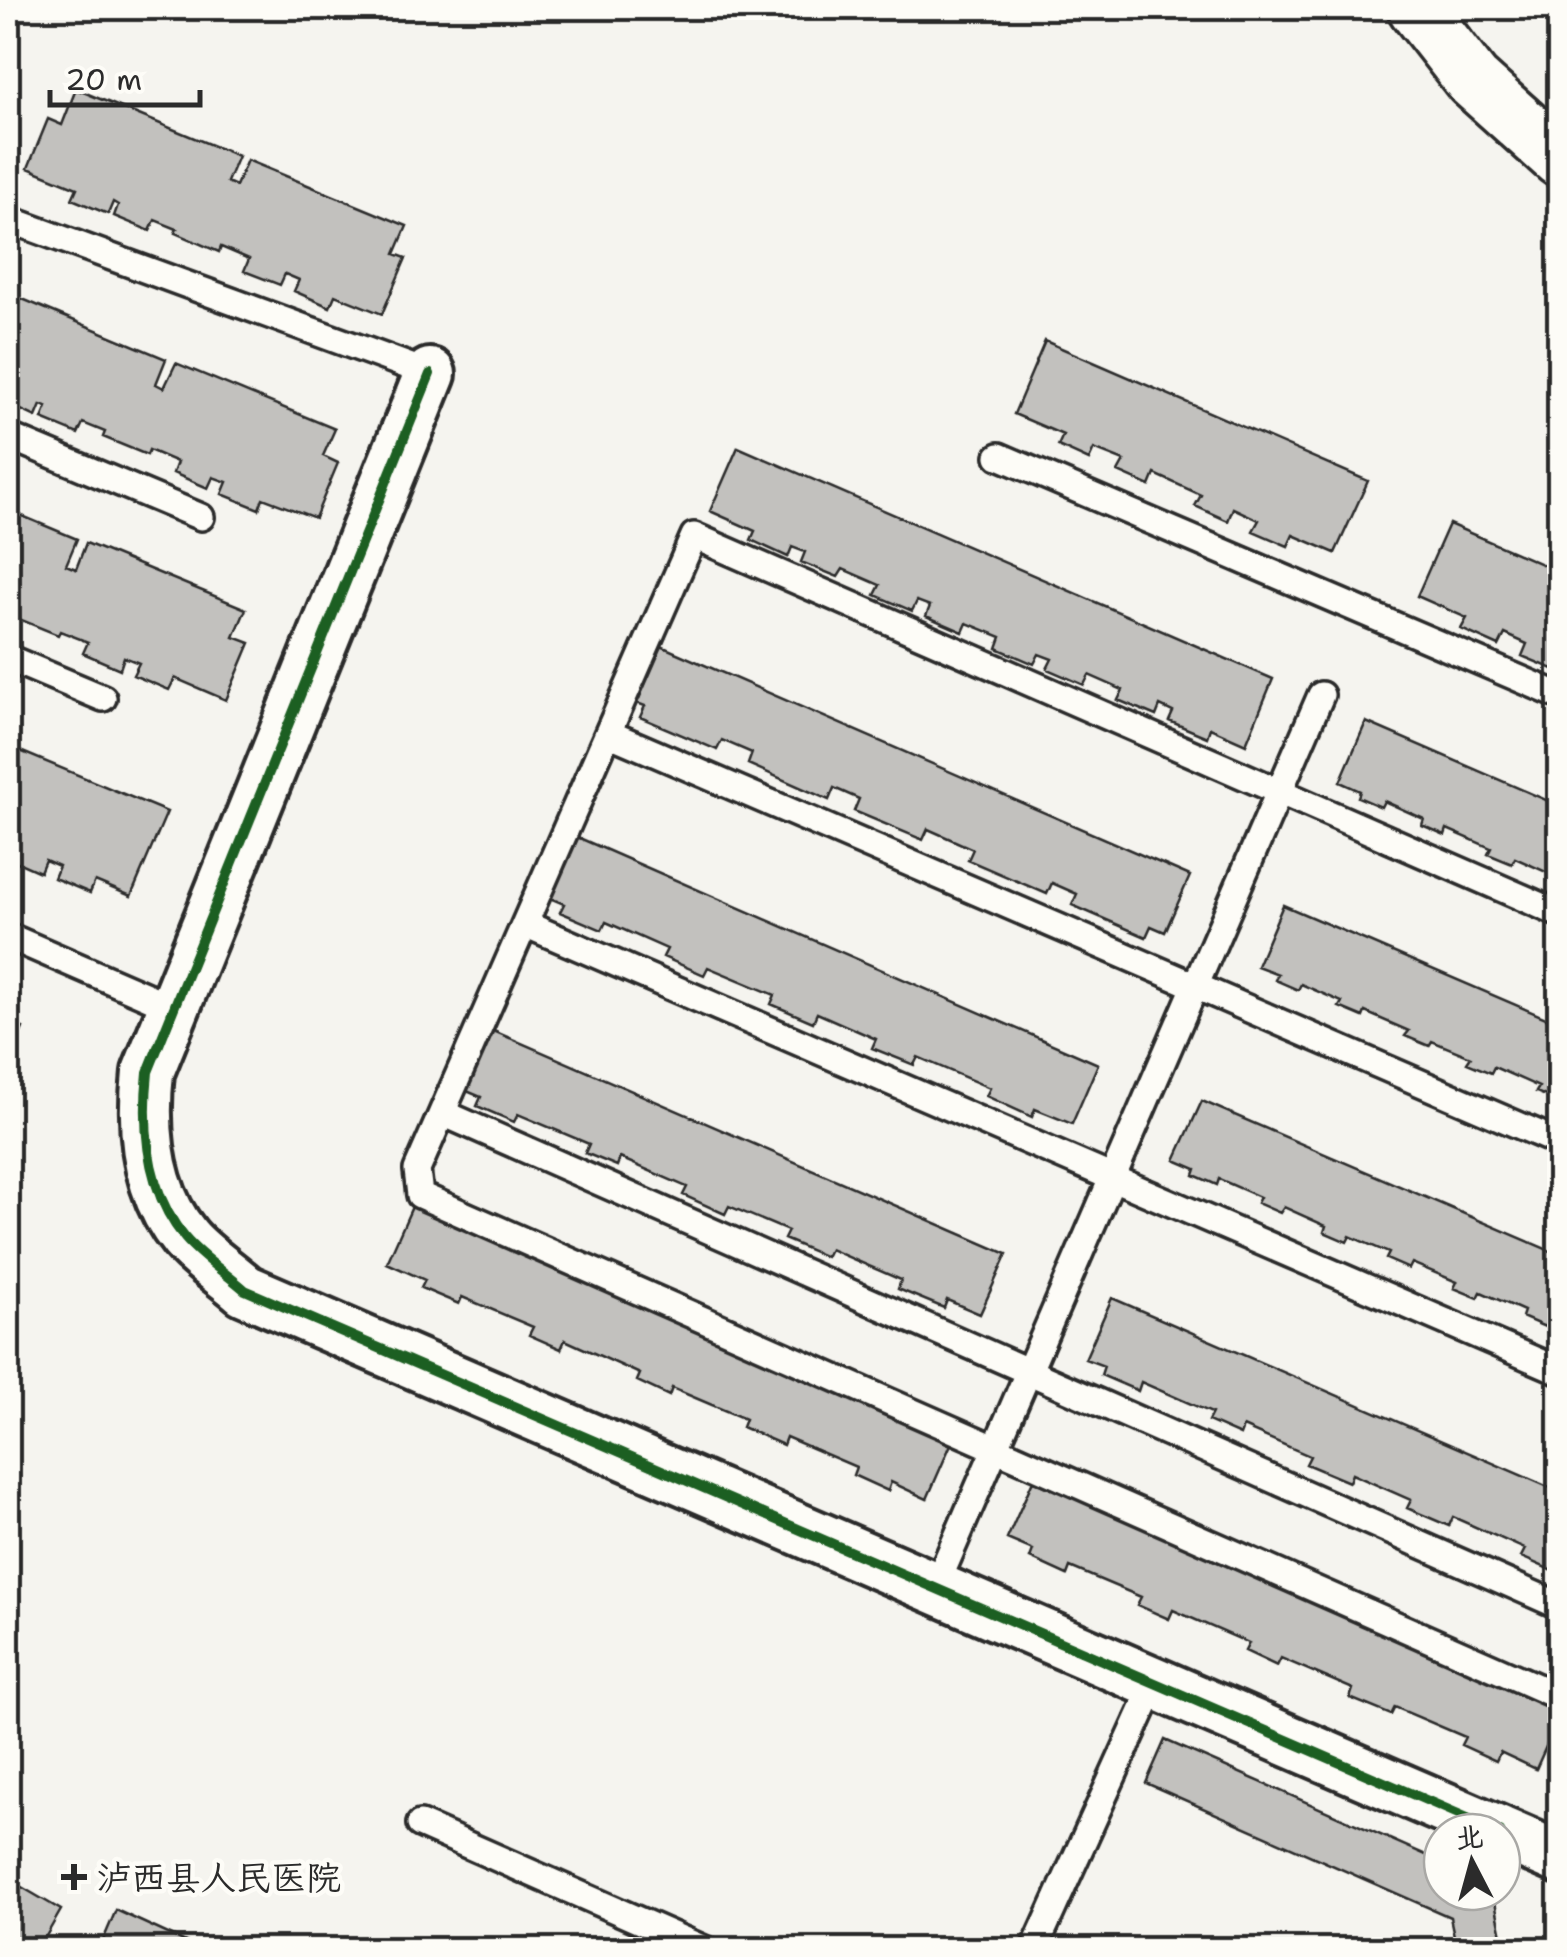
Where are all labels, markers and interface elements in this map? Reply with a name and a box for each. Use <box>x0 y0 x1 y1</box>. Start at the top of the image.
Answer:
scale bar <box>50 45 200 107</box>
text: 20 m <box>65 59 142 100</box>
north arrow <box>1422 1812 1522 1912</box>
text: 北 <box>1453 1817 1485 1857</box>
place label: 泸西县人民医院 <box>96 1854 341 1901</box>
marker: 泸西县人民医院 <box>61 1864 87 1890</box>

